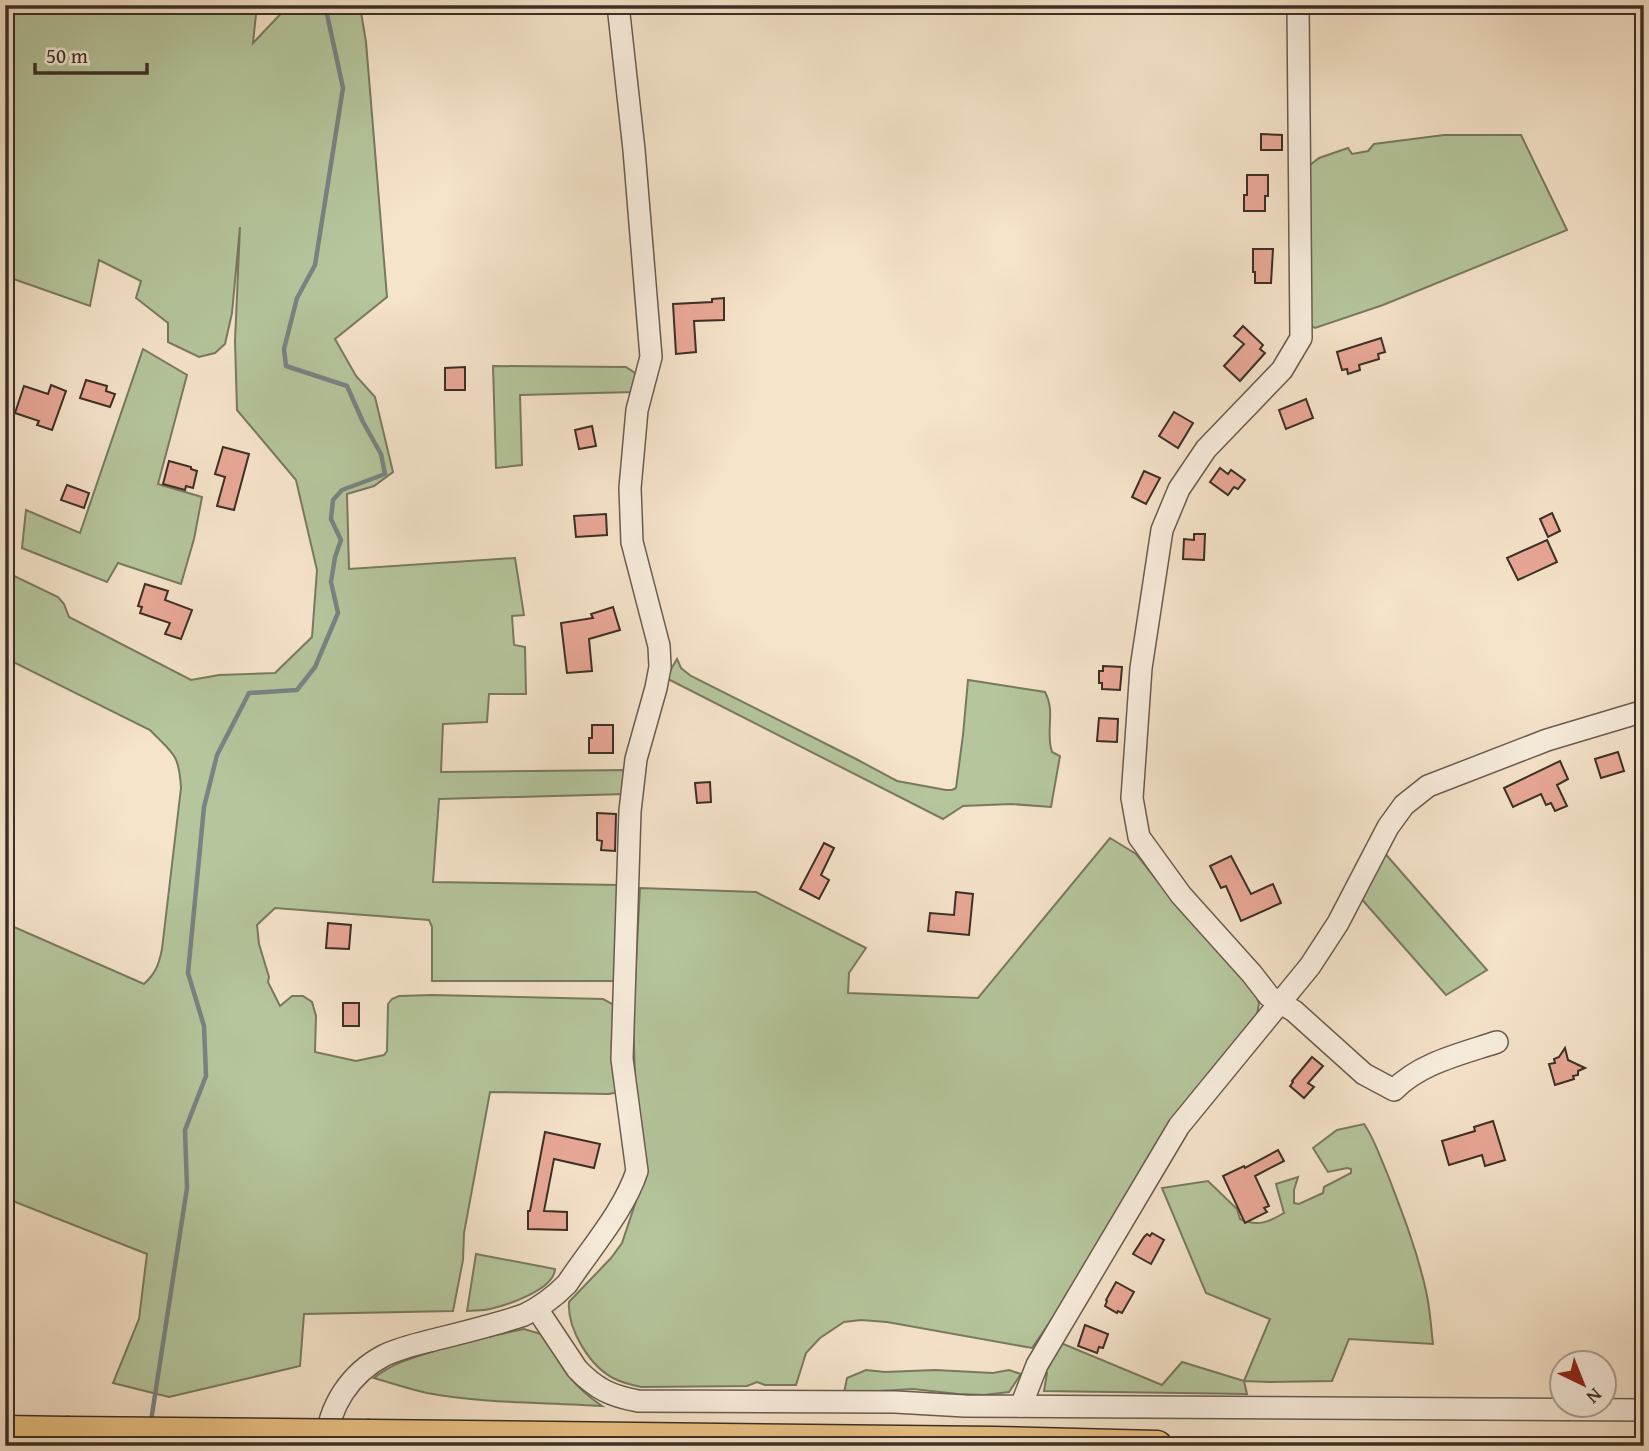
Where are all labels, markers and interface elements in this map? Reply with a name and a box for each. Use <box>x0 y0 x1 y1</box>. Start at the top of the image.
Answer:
scale bar <box>35 32 147 76</box>
text: 50 m <box>46 40 88 71</box>
north arrow <box>1548 1350 1618 1420</box>
text: N <box>1580 1382 1609 1411</box>

